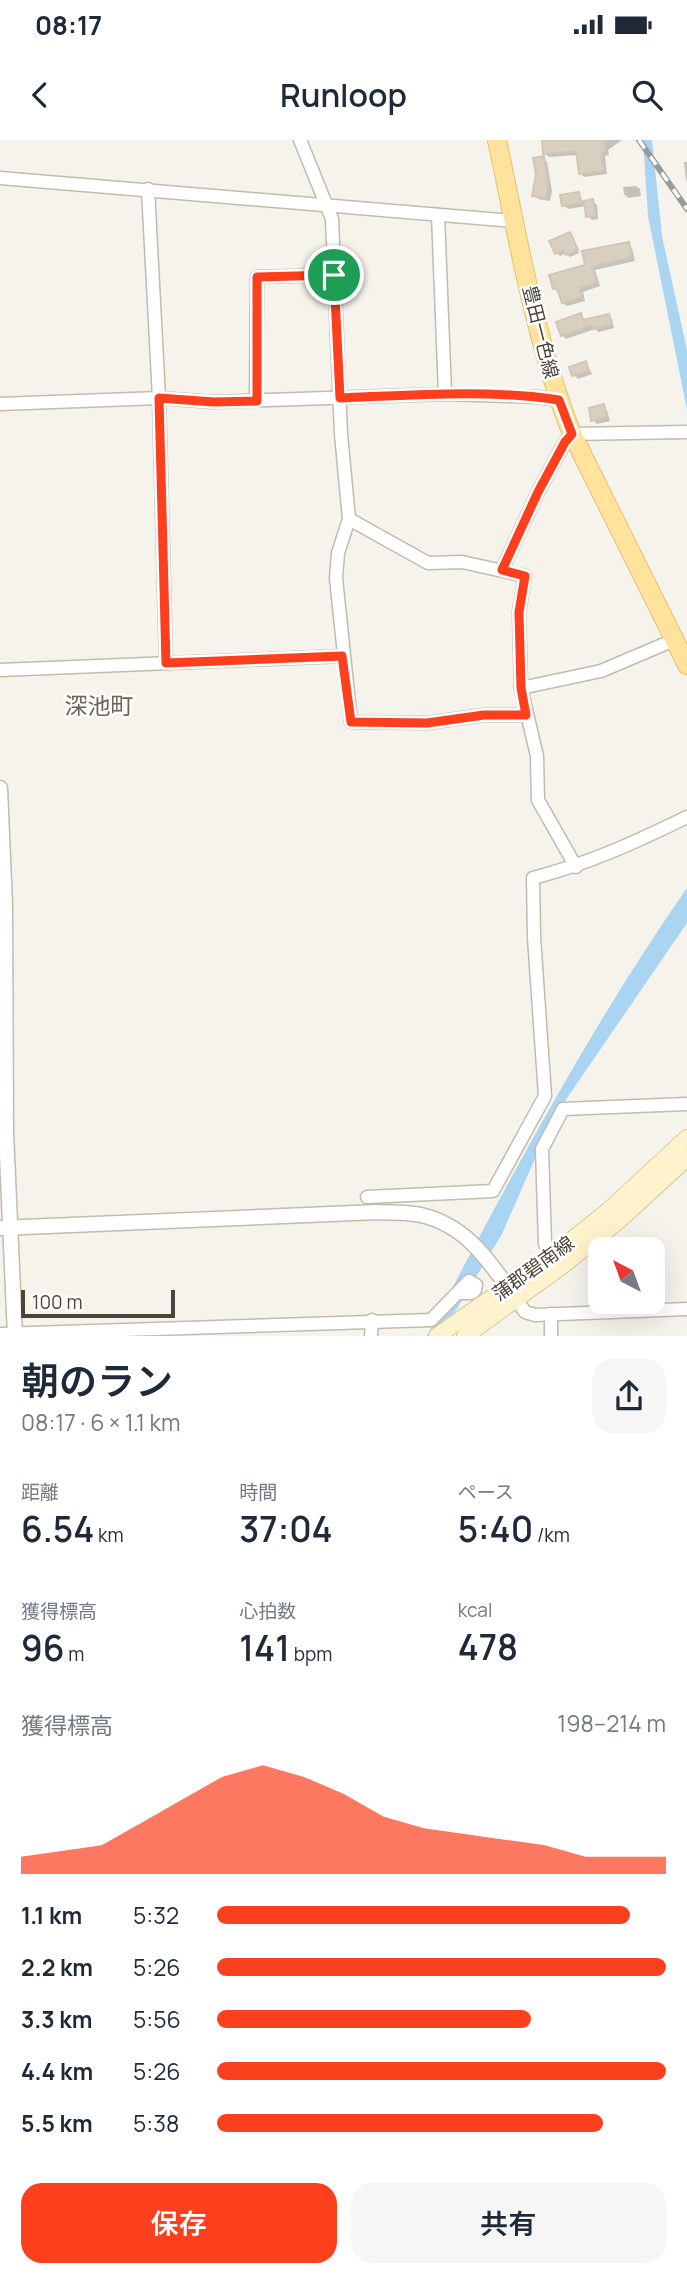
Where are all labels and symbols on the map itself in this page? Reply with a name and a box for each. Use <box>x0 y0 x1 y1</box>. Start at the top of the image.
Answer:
pin <box>304 245 364 305</box>
street label: 豊田一色線 <box>517 283 565 381</box>
district label: 深池町 <box>65 689 134 721</box>
street label: 蒲郡碧南線 <box>487 1230 579 1306</box>
north arrow <box>588 1237 665 1314</box>
scale bar <box>21 1286 175 1318</box>

